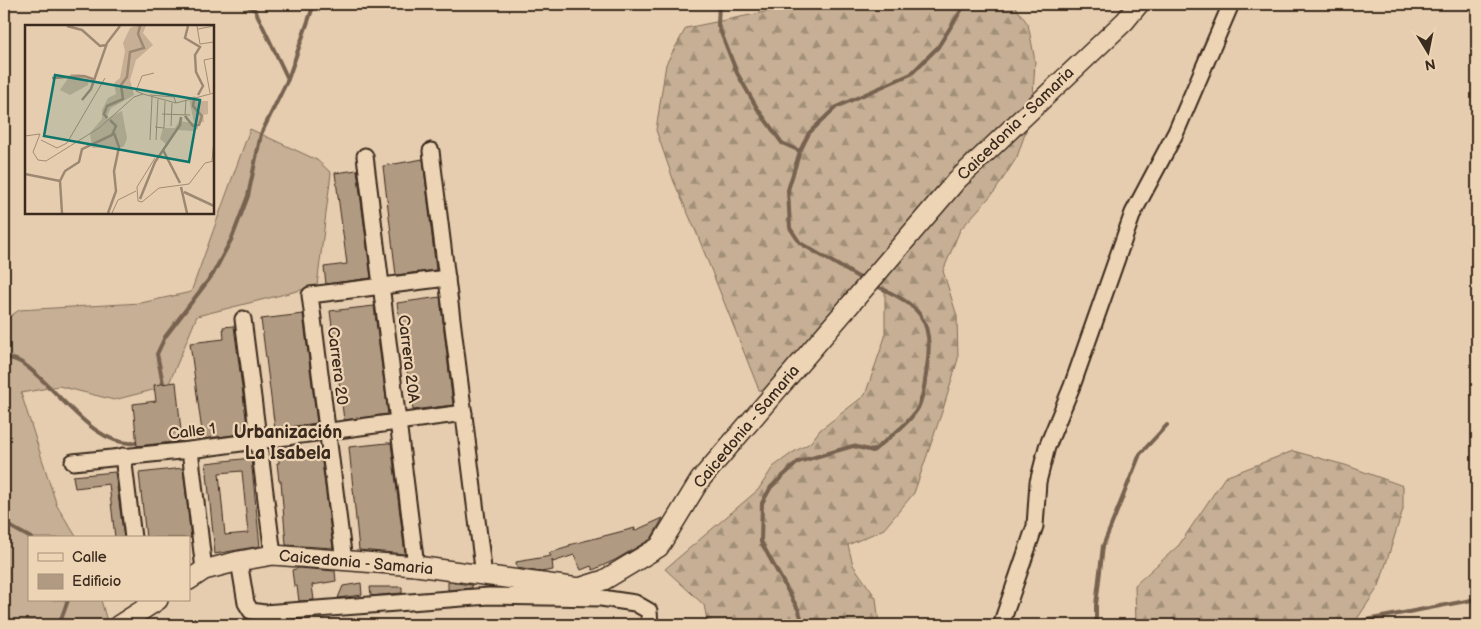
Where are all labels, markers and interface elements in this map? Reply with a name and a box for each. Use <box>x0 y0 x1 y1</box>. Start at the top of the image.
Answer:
inset map <box>25 25 214 214</box>
north arrow <box>1404 28 1454 78</box>
text: N <box>1424 55 1437 74</box>
street label: Caicedonia - Samaria <box>954 63 1078 185</box>
street label: Carrera 20A <box>393 314 423 404</box>
street label: Carrera 20 <box>323 326 351 406</box>
street label: Caicedonia - Samaria <box>690 362 804 492</box>
street label: Calle 1 <box>167 420 217 444</box>
district label: Urbanización La Isabela <box>234 422 342 464</box>
legend <box>28 536 190 602</box>
street label: Caicedonia - Samaria <box>278 547 434 579</box>
text: Calle <box>72 548 107 567</box>
text: Edificio <box>72 572 121 591</box>

